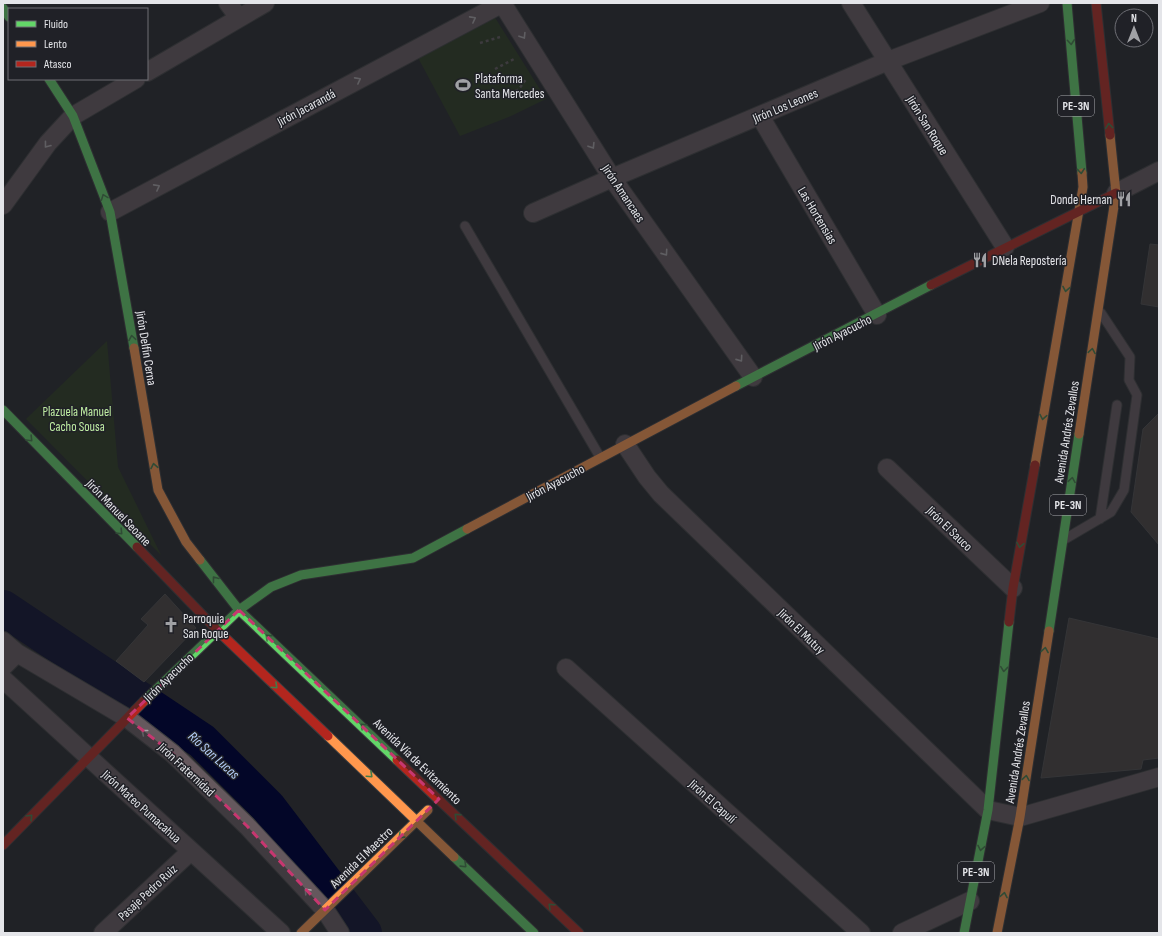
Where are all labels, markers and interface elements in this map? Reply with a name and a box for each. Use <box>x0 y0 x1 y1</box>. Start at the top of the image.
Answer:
legend <box>8 8 148 80</box>
north arrow <box>1114 8 1154 48</box>
text: N <box>1131 12 1137 25</box>
one-way arrow <box>469 16 476 24</box>
text: Fluido <box>44 17 68 32</box>
one-way arrow <box>518 32 525 39</box>
text: Lento <box>44 37 67 52</box>
one-way arrow <box>1066 39 1075 45</box>
text: Atasco <box>43 57 71 72</box>
place label: Plataforma Santa Mercedes <box>475 71 545 102</box>
sports icon: Plataforma Santa Mercedes <box>454 76 472 94</box>
one-way arrow <box>354 77 361 85</box>
street label: Jirón Los Leones <box>750 85 821 127</box>
street label: Jirón Jacarandá <box>274 86 338 130</box>
street label: Jirón San Roque <box>902 92 952 158</box>
road number: PE-3N <box>1058 96 1094 116</box>
one-way arrow <box>1105 123 1114 129</box>
one-way arrow <box>45 140 52 147</box>
one-way arrow <box>587 142 595 149</box>
street label: Jirón Amancaes <box>597 161 649 226</box>
one-way arrow <box>1077 168 1086 174</box>
one-way arrow <box>153 184 160 192</box>
street label: Las Hortensias <box>794 184 841 247</box>
restaurant icon: Donde Hernan <box>1115 190 1133 208</box>
place label: Donde Hernan <box>1050 192 1112 208</box>
one-way arrow <box>101 193 109 200</box>
one-way arrow <box>661 249 668 256</box>
restaurant icon: DNela Repostería <box>971 251 989 269</box>
place label: DNela Repostería <box>992 253 1067 269</box>
one-way arrow <box>1062 286 1071 292</box>
street label: Jirón Delfín Cerna <box>132 309 160 387</box>
street label: Jirón Ayacucho <box>810 311 874 355</box>
one-way arrow <box>128 335 137 341</box>
one-way arrow <box>1087 348 1096 354</box>
one-way arrow <box>736 355 743 362</box>
street label: Avenida Andrés Zevallos <box>1051 380 1083 485</box>
park label: Plazuela Manuel Cacho Sousa <box>42 404 112 435</box>
one-way arrow <box>1039 414 1048 420</box>
one-way arrow <box>25 434 33 442</box>
street label: Jirón Ayacucho <box>523 461 587 505</box>
one-way arrow <box>150 463 158 469</box>
street label: Jirón Manuel Seoane <box>82 475 154 550</box>
one-way arrow <box>1067 477 1076 483</box>
road number: PE-3N <box>1050 495 1086 515</box>
street label: Jirón El Sauco <box>922 502 976 555</box>
one-way arrow <box>116 527 123 535</box>
one-way arrow <box>1017 542 1025 548</box>
one-way arrow <box>212 576 219 583</box>
street label: Jirón El Mutuy <box>774 605 828 658</box>
place label: Parroquia San Roque <box>183 611 229 642</box>
church icon: Parroquia San Roque <box>162 616 180 634</box>
one-way arrow <box>265 634 273 642</box>
one-way arrow <box>1040 647 1049 653</box>
street label: Jirón Ayacucho <box>140 650 197 706</box>
one-way arrow <box>1000 666 1009 672</box>
one-way arrow <box>271 681 278 688</box>
street label: Avenida Andrés Zevallos <box>1002 700 1034 805</box>
street label: Avenida Vía de Evitamiento <box>369 715 465 808</box>
one-way arrow <box>360 724 368 731</box>
water label: Río San Lucas <box>184 728 243 783</box>
one-way arrow <box>142 730 149 737</box>
street label: Jirón Fraternidad <box>154 739 218 800</box>
street label: Jirón Mateo Pumacahua <box>98 766 184 847</box>
one-way arrow <box>365 770 373 778</box>
one-way arrow <box>1021 775 1030 781</box>
street label: Jirón El Capulí <box>685 776 740 828</box>
one-way arrow <box>454 813 462 821</box>
one-way arrow <box>25 814 33 822</box>
street label: Avenida El Maestro <box>326 824 397 892</box>
one-way arrow <box>398 831 406 839</box>
one-way arrow <box>977 845 985 851</box>
one-way arrow <box>459 860 467 868</box>
street label: Pasaje Pedro Ruiz <box>115 861 181 924</box>
road number: PE-3N <box>958 862 994 882</box>
one-way arrow <box>304 888 312 896</box>
one-way arrow <box>1000 892 1008 898</box>
one-way arrow <box>548 903 556 911</box>

